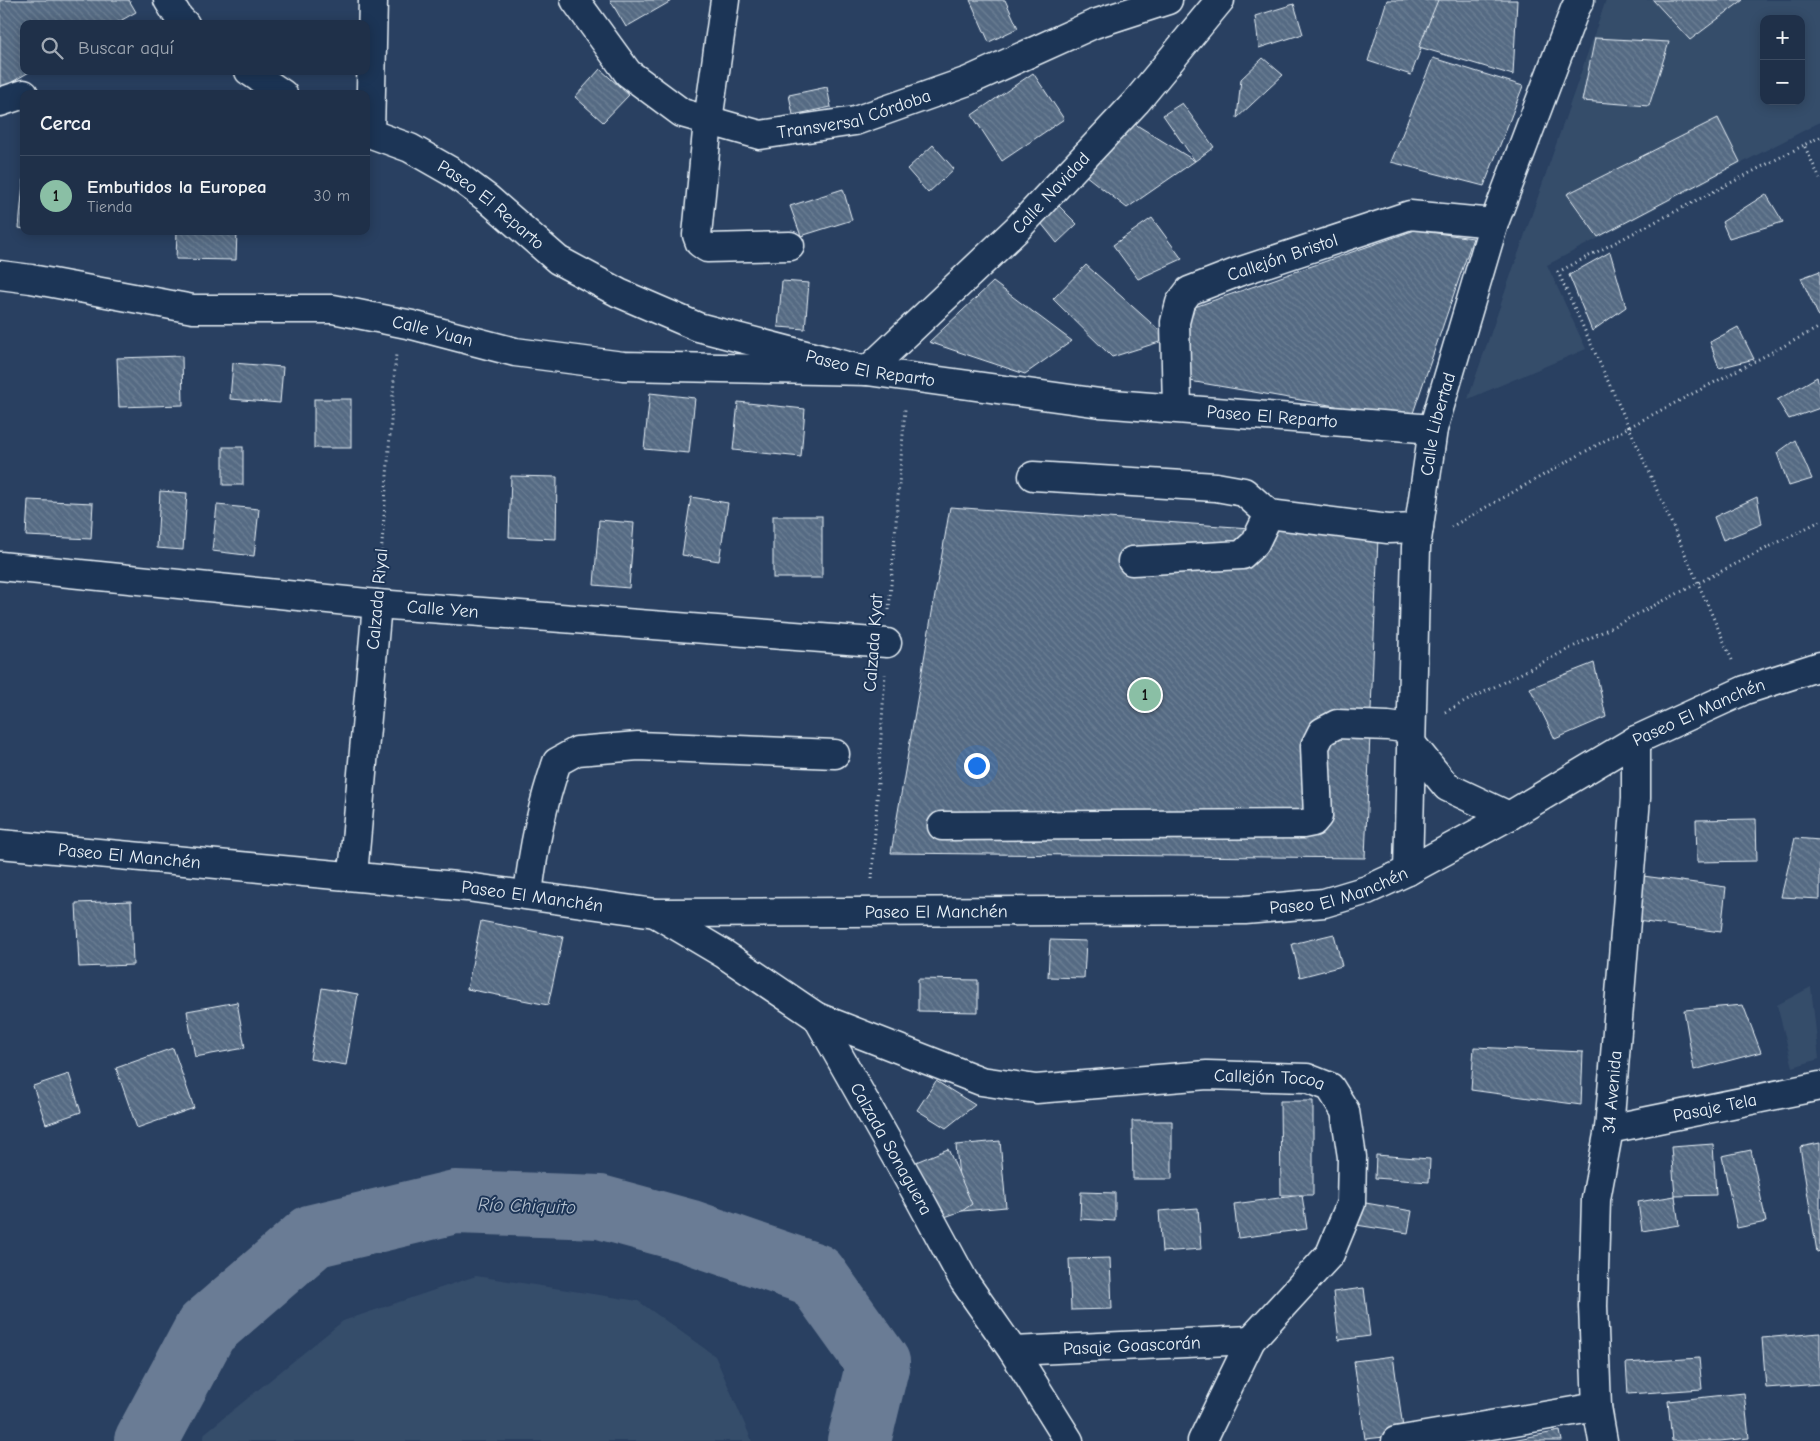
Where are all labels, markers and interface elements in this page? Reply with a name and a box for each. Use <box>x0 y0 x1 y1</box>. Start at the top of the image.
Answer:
map controls <box>1760 15 1805 105</box>
button: + <box>1760 15 1805 60</box>
search box <box>20 20 370 75</box>
icon: search <box>38 34 66 62</box>
text: Buscar aquí <box>78 37 174 59</box>
button: − <box>1760 60 1805 105</box>
street label: Transversal Córdoba <box>776 85 934 143</box>
text: Cerca <box>40 111 91 135</box>
street label: Calle Navidad <box>1008 148 1095 239</box>
street label: Paseo El Reparto <box>434 156 548 254</box>
text: Embutidos la Europea <box>87 176 267 198</box>
text: 1 <box>53 187 59 205</box>
text: 30 m <box>314 187 350 205</box>
text: Tienda <box>87 198 133 216</box>
street label: Callejón Bristol <box>1224 230 1340 286</box>
street label: Calle Yuan <box>390 311 475 352</box>
street label: Paseo El Reparto <box>804 346 936 391</box>
street label: Calle Libertad <box>1416 370 1460 477</box>
street label: Paseo El Reparto <box>1206 401 1338 433</box>
street label: Calzada Riyal <box>363 548 392 651</box>
street label: Calzada Kyat <box>860 593 887 693</box>
street label: Calle Yen <box>406 596 480 623</box>
street label: Paseo El Manchén <box>1629 674 1768 751</box>
pin: 1 <box>1129 676 1161 714</box>
your location <box>964 753 990 779</box>
street label: Paseo El Manchén <box>57 839 202 873</box>
street label: Paseo El Manchén <box>1269 863 1411 919</box>
street label: Paseo El Manchén <box>460 877 605 917</box>
street label: Paseo El Manchén <box>865 901 1008 923</box>
street label: 34 Avenida <box>1599 1050 1626 1134</box>
street label: Callejón Tocoa <box>1214 1065 1328 1095</box>
street label: Calzada Sonaguera <box>845 1079 936 1219</box>
street label: Pasaje Tela <box>1671 1089 1759 1127</box>
water label: Río Chiquito <box>478 1193 576 1219</box>
street label: Pasaje Goascorán <box>1063 1332 1201 1360</box>

